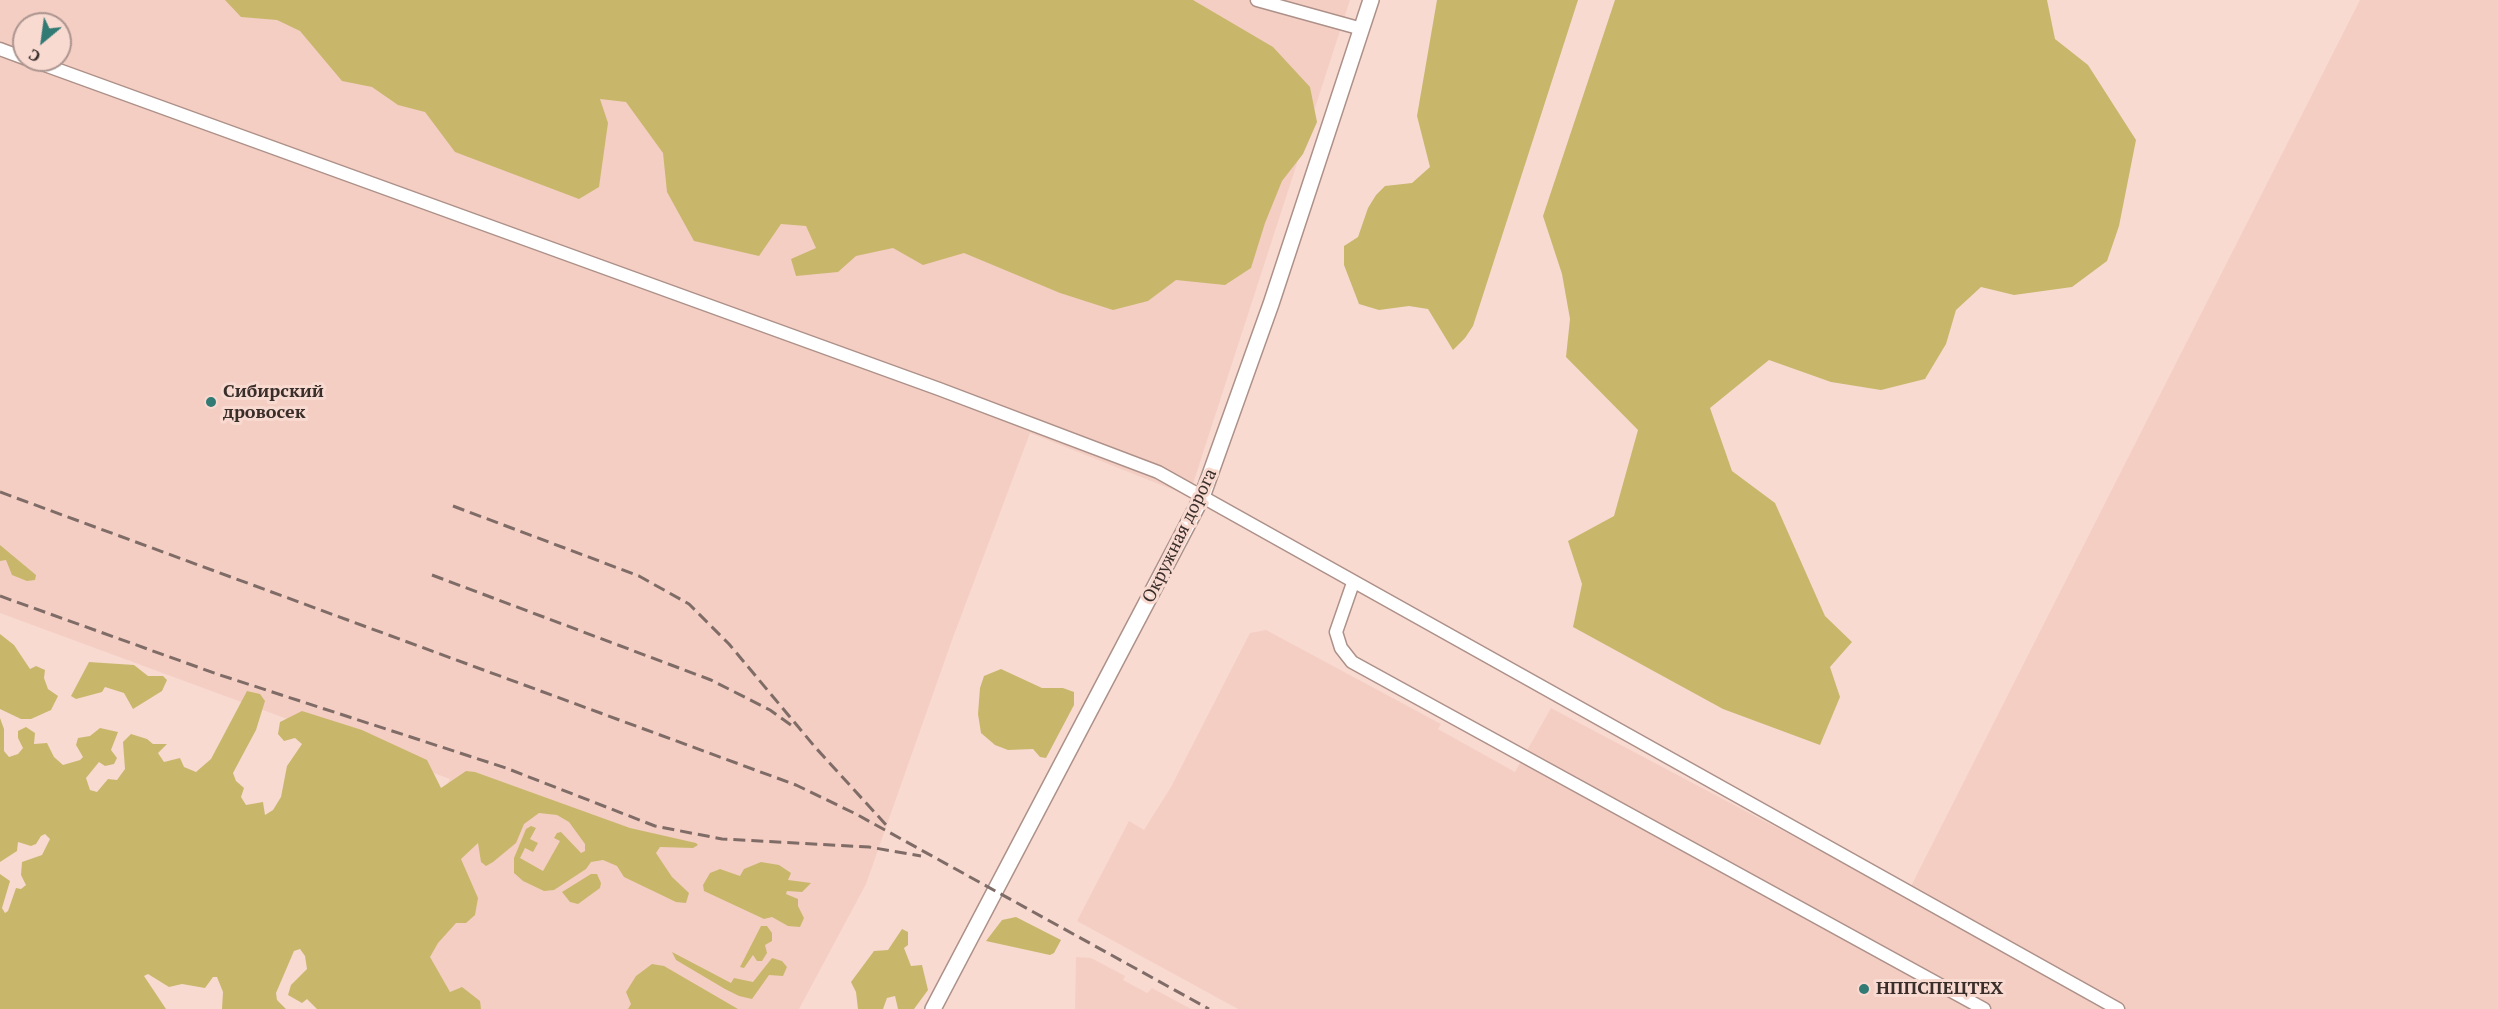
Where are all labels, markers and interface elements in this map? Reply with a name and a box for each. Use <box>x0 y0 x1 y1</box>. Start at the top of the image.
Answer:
north arrow <box>12 12 72 72</box>
text: С <box>24 44 44 68</box>
place label: Сибирский дровосек <box>223 381 324 424</box>
marker: Сибирский дровосек <box>204 395 218 409</box>
street label: Окружная дорога <box>1138 465 1222 607</box>
place label: НППСПЕЦТЕХ <box>1876 978 2003 1000</box>
marker: НППСПЕЦТЕХ <box>1857 982 1871 996</box>

